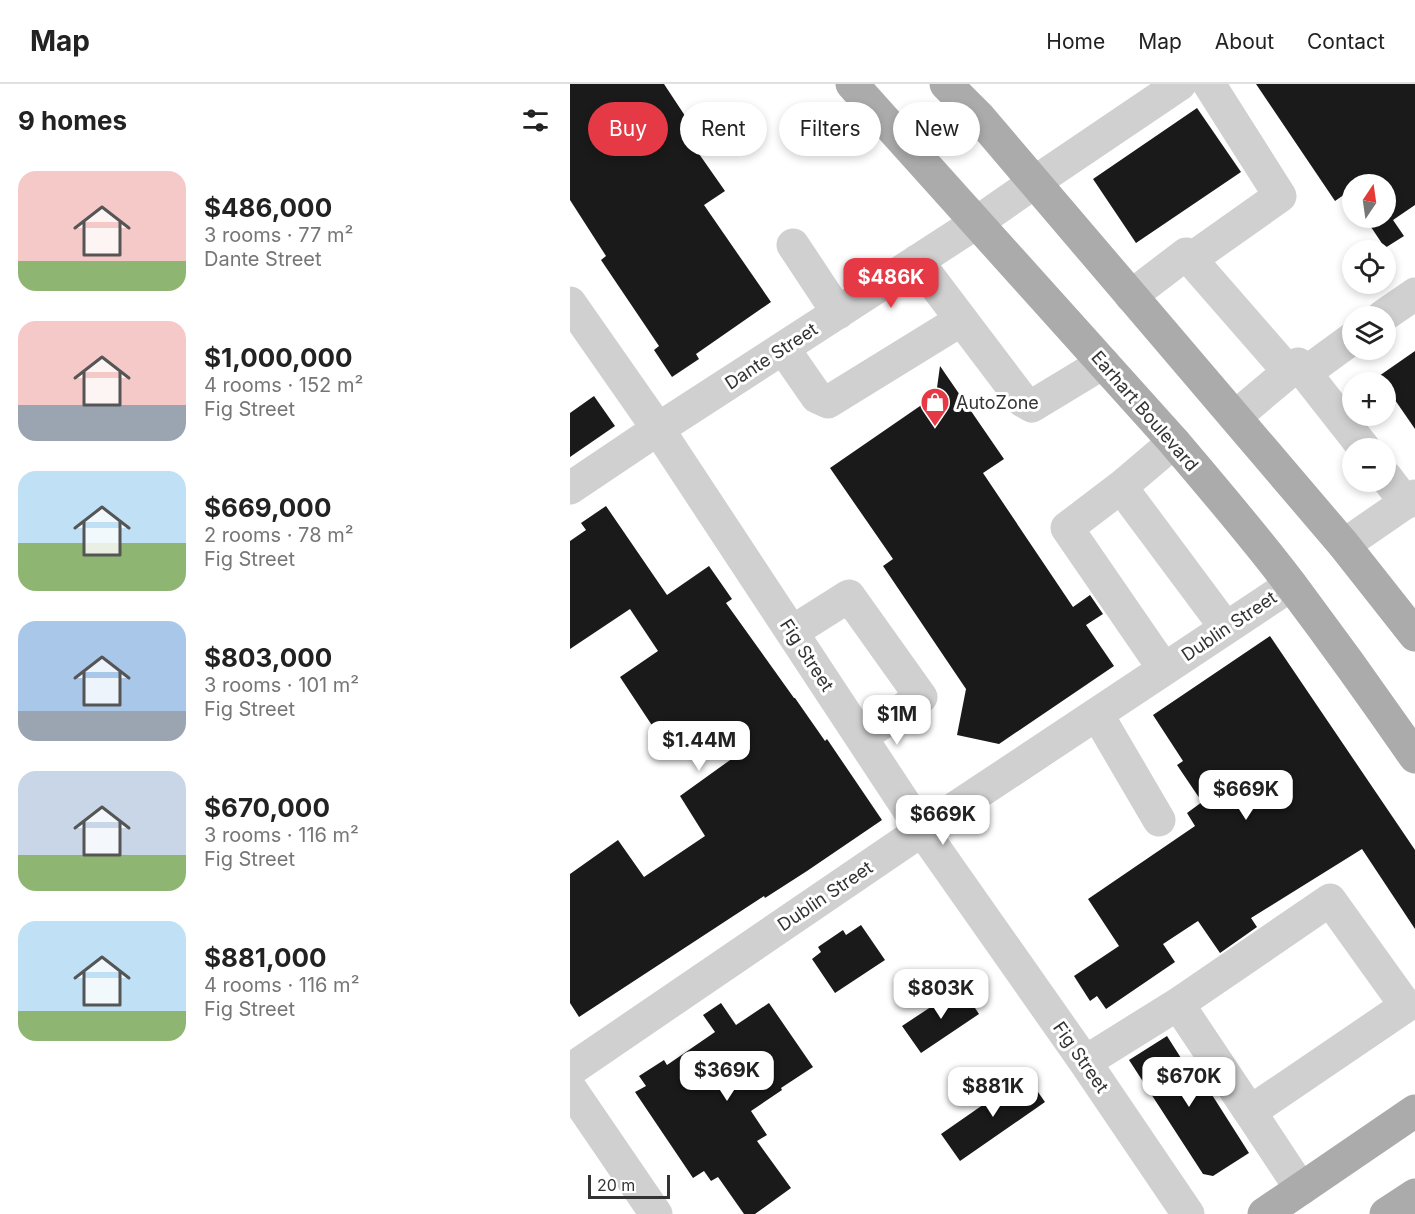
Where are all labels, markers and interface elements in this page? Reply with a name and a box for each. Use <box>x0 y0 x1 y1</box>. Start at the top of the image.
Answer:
text: Map <box>30 24 90 58</box>
text: Home <box>1046 29 1105 54</box>
text: Map <box>1138 29 1182 54</box>
text: About <box>1215 29 1274 54</box>
text: Contact <box>1307 29 1385 54</box>
chip: Buy <box>588 102 668 156</box>
chip: Rent <box>680 102 767 156</box>
chip: Filters <box>779 102 881 156</box>
chip: New <box>893 102 980 156</box>
icon: filters <box>519 104 552 137</box>
text: 9 homes <box>18 105 127 136</box>
north arrow <box>1342 174 1396 228</box>
map controls <box>1342 174 1396 492</box>
text: $486,000 <box>204 192 332 223</box>
icon: home <box>66 195 138 267</box>
text: 3 rooms · 77 m² <box>204 223 353 247</box>
button: locate <box>1342 240 1396 294</box>
text: Dante Street <box>204 247 322 271</box>
pin: $486K <box>849 258 933 309</box>
text: $486K <box>857 265 925 289</box>
button: layers <box>1342 306 1396 360</box>
street label: Dante Street <box>721 318 821 394</box>
text: $1,000,000 <box>204 342 353 373</box>
icon: home <box>66 345 138 417</box>
street label: Earhart Boulevard <box>1087 347 1203 475</box>
button: + <box>1342 372 1396 426</box>
text: 4 rooms · 152 m² <box>204 373 363 397</box>
shop icon: AutoZone <box>919 386 951 428</box>
place label: AutoZone <box>956 392 1039 413</box>
text: Fig Street <box>204 397 295 421</box>
button: − <box>1342 438 1396 492</box>
text: $669,000 <box>204 492 331 523</box>
icon: home <box>66 495 138 567</box>
text: 2 rooms · 78 m² <box>204 523 353 547</box>
text: Fig Street <box>204 547 295 571</box>
street label: Dublin Street <box>1178 587 1280 665</box>
street label: Fig Street <box>776 615 838 695</box>
text: $803,000 <box>204 642 332 673</box>
icon: home <box>66 645 138 717</box>
text: 3 rooms · 101 m² <box>204 673 359 697</box>
pin: $1M <box>868 695 926 746</box>
text: Fig Street <box>204 697 295 721</box>
text: $1M <box>877 702 917 726</box>
pin: $1.44M <box>650 721 748 772</box>
text: $1.44M <box>662 728 736 752</box>
pin: $669K <box>1204 770 1288 821</box>
text: $669K <box>1213 777 1279 801</box>
text: $670,000 <box>204 792 330 823</box>
icon: home <box>66 795 138 867</box>
pin: $669K <box>901 795 985 846</box>
text: $669K <box>910 802 976 826</box>
text: 3 rooms · 116 m² <box>204 823 359 847</box>
text: Fig Street <box>204 847 295 871</box>
street label: Dublin Street <box>774 857 876 935</box>
text: $881,000 <box>204 942 327 973</box>
icon: home <box>66 945 138 1017</box>
pin: $803K <box>899 969 983 1020</box>
text: 4 rooms · 116 m² <box>204 973 359 997</box>
text: $803K <box>908 976 974 1000</box>
text: Fig Street <box>204 997 295 1021</box>
street label: Fig Street <box>1049 1017 1113 1097</box>
pin: $369K <box>685 1051 769 1102</box>
pin: $670K <box>1147 1057 1231 1108</box>
text: $369K <box>694 1058 760 1082</box>
text: $670K <box>1156 1064 1222 1088</box>
pin: $881K <box>951 1067 1035 1118</box>
text: $881K <box>962 1074 1024 1098</box>
scale bar <box>588 1172 670 1200</box>
text: 20 m <box>597 1175 635 1195</box>

